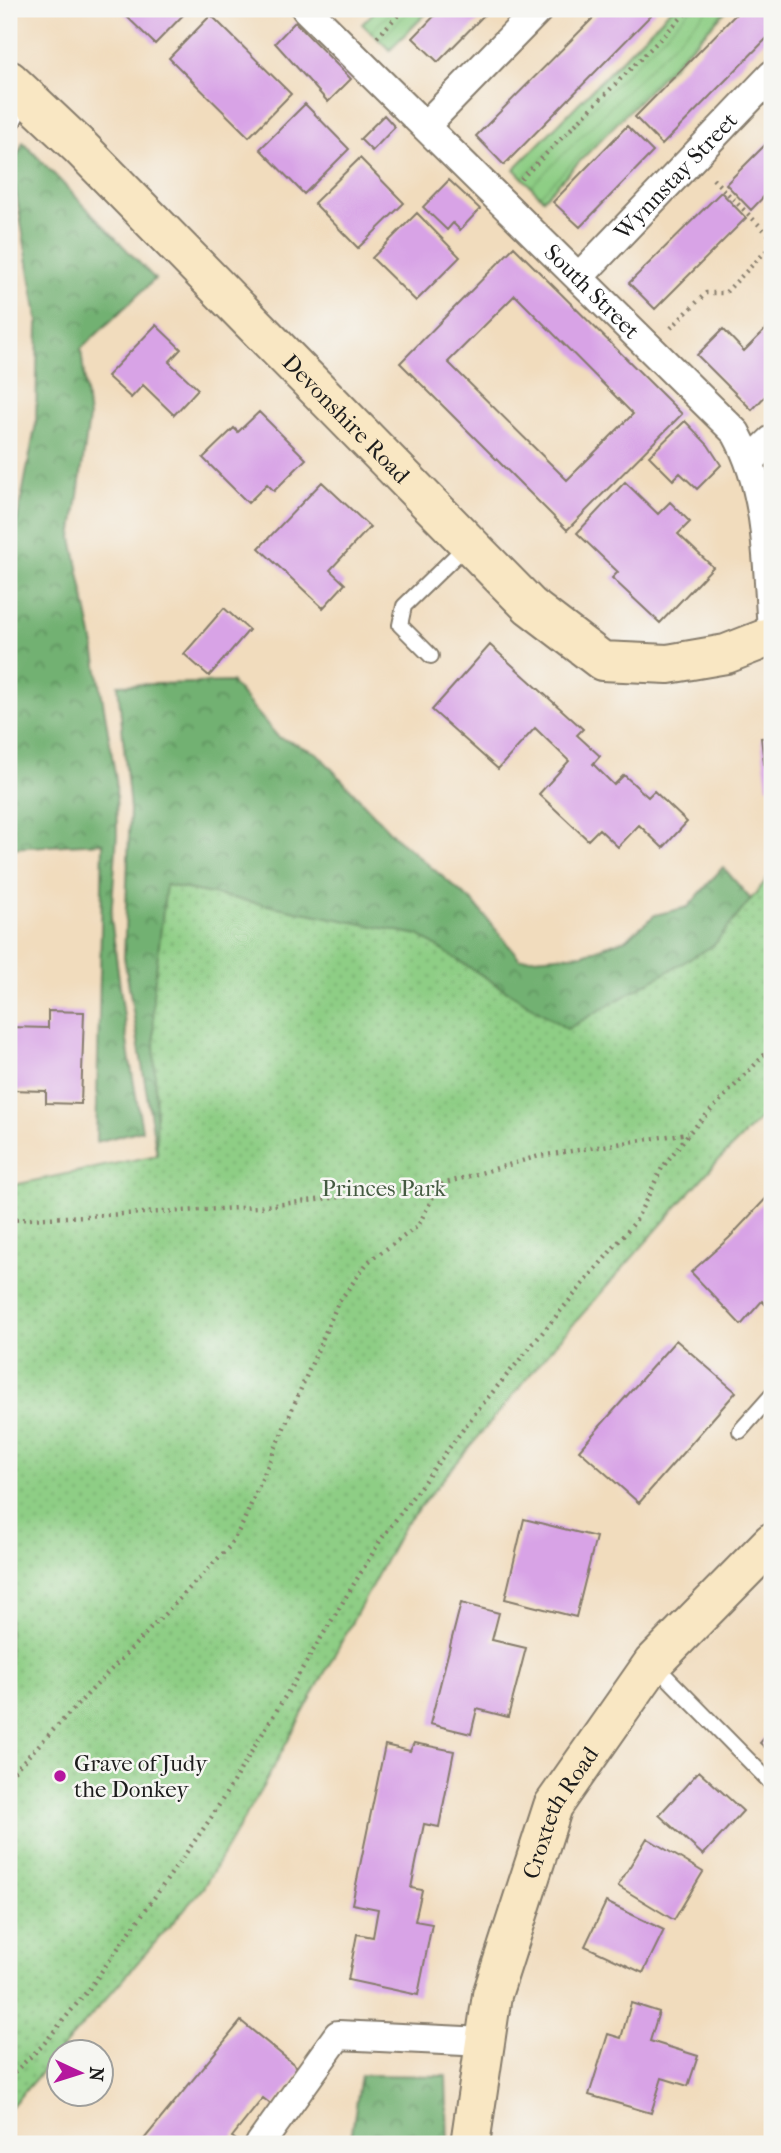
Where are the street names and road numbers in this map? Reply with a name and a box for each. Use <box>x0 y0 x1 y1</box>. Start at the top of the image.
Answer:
street label: Wynnstay Street <box>608 107 743 246</box>
street label: South Street <box>539 239 645 344</box>
street label: Devonshire Road <box>277 349 415 489</box>
street label: Croxteth Road <box>517 1741 604 1882</box>

